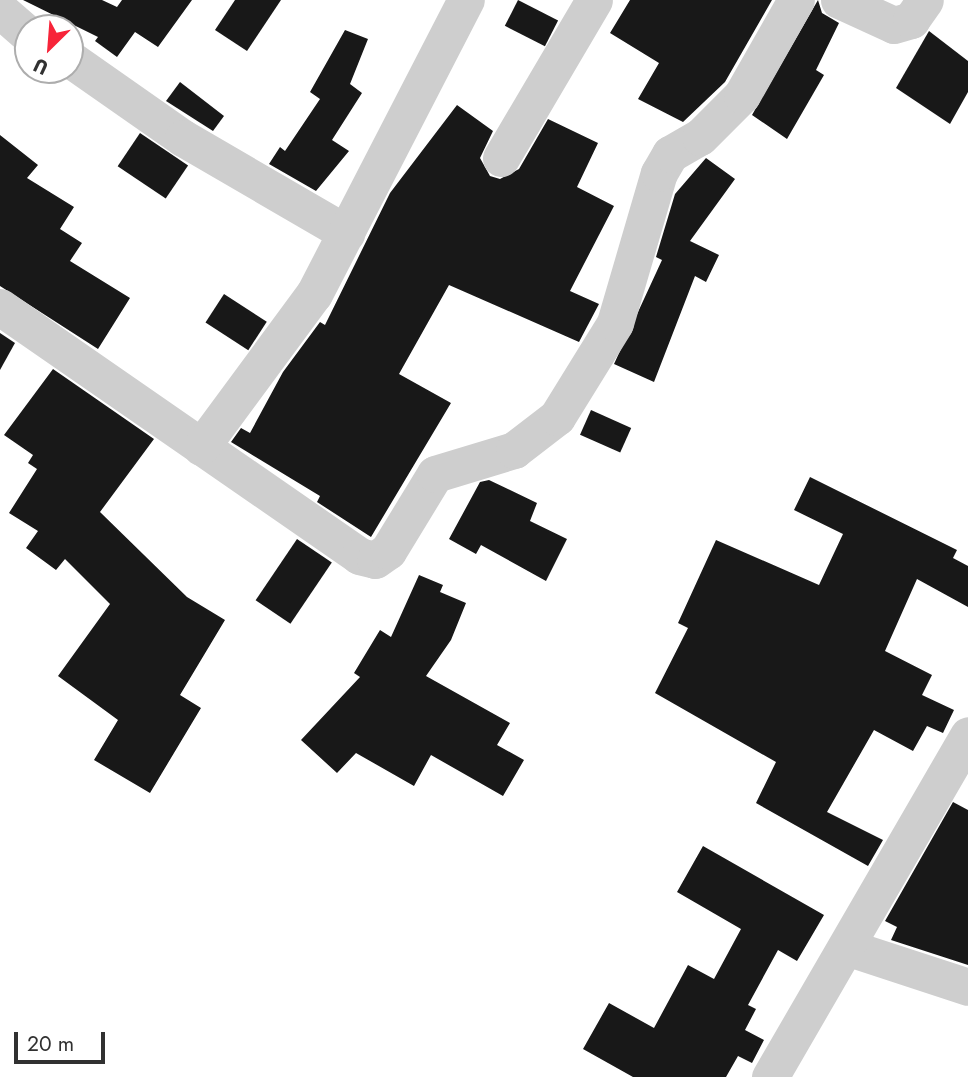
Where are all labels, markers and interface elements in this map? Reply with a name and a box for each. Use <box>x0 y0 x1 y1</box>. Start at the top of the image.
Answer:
north arrow <box>14 14 84 84</box>
text: U <box>29 52 53 82</box>
scale bar <box>18 1018 108 1062</box>
text: 20 m <box>27 1029 74 1059</box>

